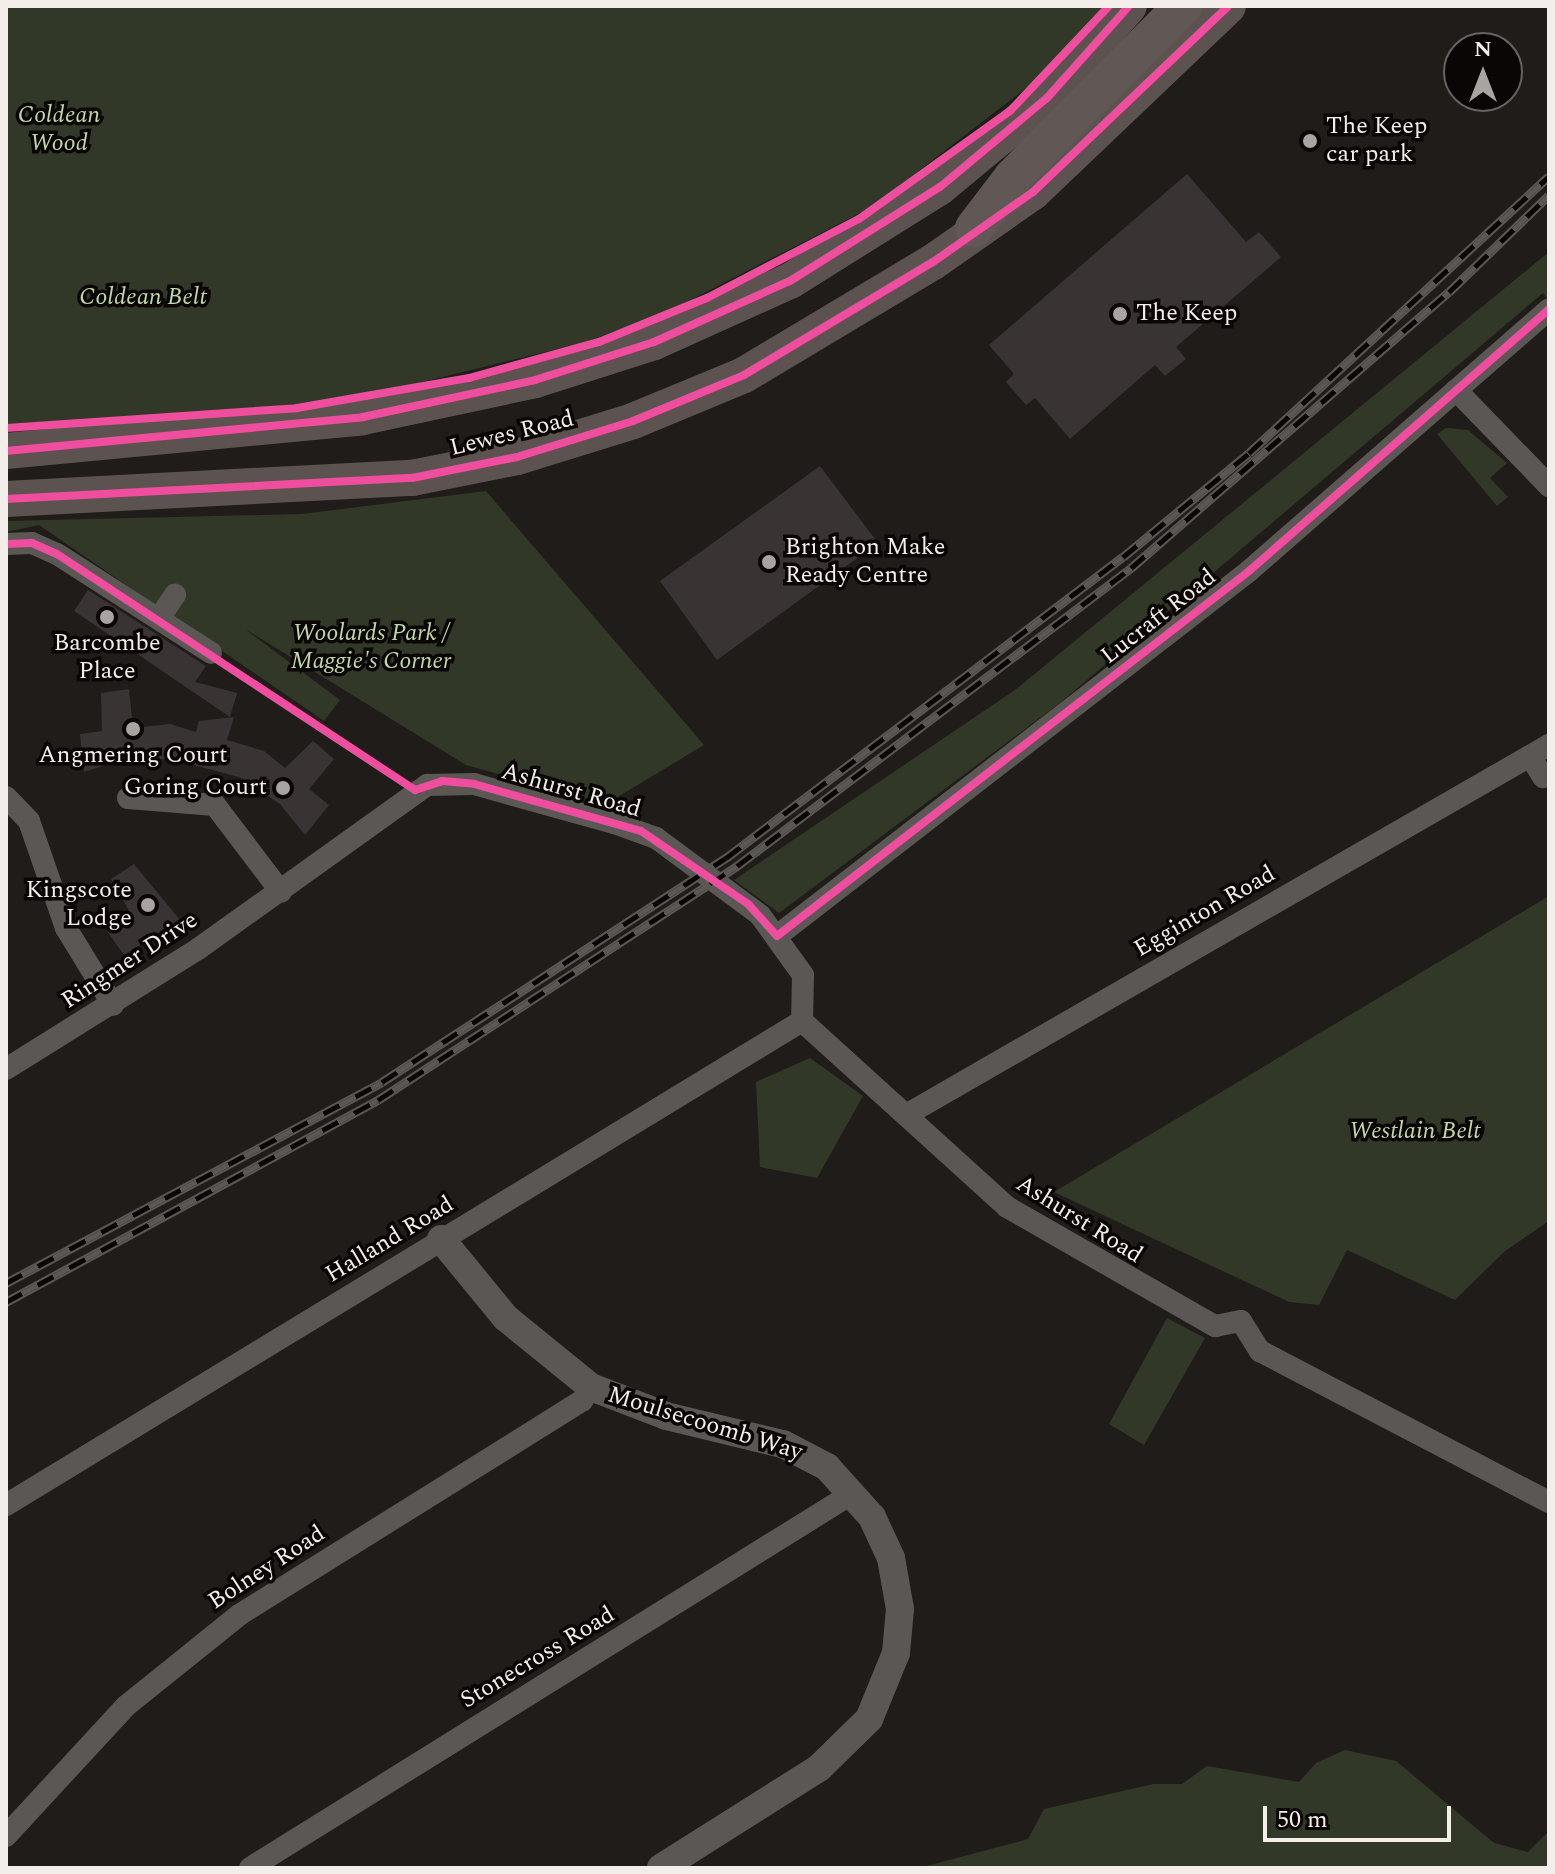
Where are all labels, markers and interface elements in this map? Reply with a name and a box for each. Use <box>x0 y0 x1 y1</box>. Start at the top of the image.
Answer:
north arrow <box>1443 32 1523 112</box>
text: N <box>1474 33 1492 66</box>
park label: Coldean Wood <box>18 102 100 158</box>
place label: The Keep car park <box>1326 113 1427 169</box>
marker: The Keep car park <box>1301 132 1319 150</box>
park label: Coldean Belt <box>79 284 207 312</box>
place label: The Keep <box>1136 300 1237 328</box>
marker: The Keep <box>1111 305 1129 323</box>
street label: Lewes Road <box>447 405 577 463</box>
place label: Brighton Make Ready Centre <box>785 534 945 590</box>
marker: Brighton Make Ready Centre <box>760 553 778 571</box>
street label: Lucraft Road <box>1096 563 1222 671</box>
marker: Barcombe Place <box>98 608 116 626</box>
park label: Woolards Park / Maggie's Corner <box>291 620 451 676</box>
place label: Barcombe Place <box>53 630 161 686</box>
marker: Angmering Court <box>124 720 142 738</box>
place label: Angmering Court <box>39 742 227 770</box>
street label: Ashurst Road <box>498 757 644 825</box>
place label: Goring Court <box>124 774 267 802</box>
marker: Goring Court <box>274 779 292 797</box>
street label: Egginton Road <box>1129 860 1281 964</box>
place label: Kingscote Lodge <box>26 877 132 933</box>
marker: Kingscote Lodge <box>139 896 157 914</box>
street label: Ringmer Drive <box>56 906 204 1016</box>
park label: Westlain Belt <box>1349 1118 1481 1146</box>
street label: Ashurst Road <box>1010 1170 1148 1270</box>
street label: Halland Road <box>321 1190 459 1290</box>
street label: Moulsecoomb Way <box>604 1381 806 1467</box>
street label: Bolney Road <box>203 1520 331 1616</box>
street label: Stonecross Road <box>456 1601 620 1715</box>
scale bar <box>1267 1790 1455 1840</box>
text: 50 m <box>1277 1802 1328 1838</box>

